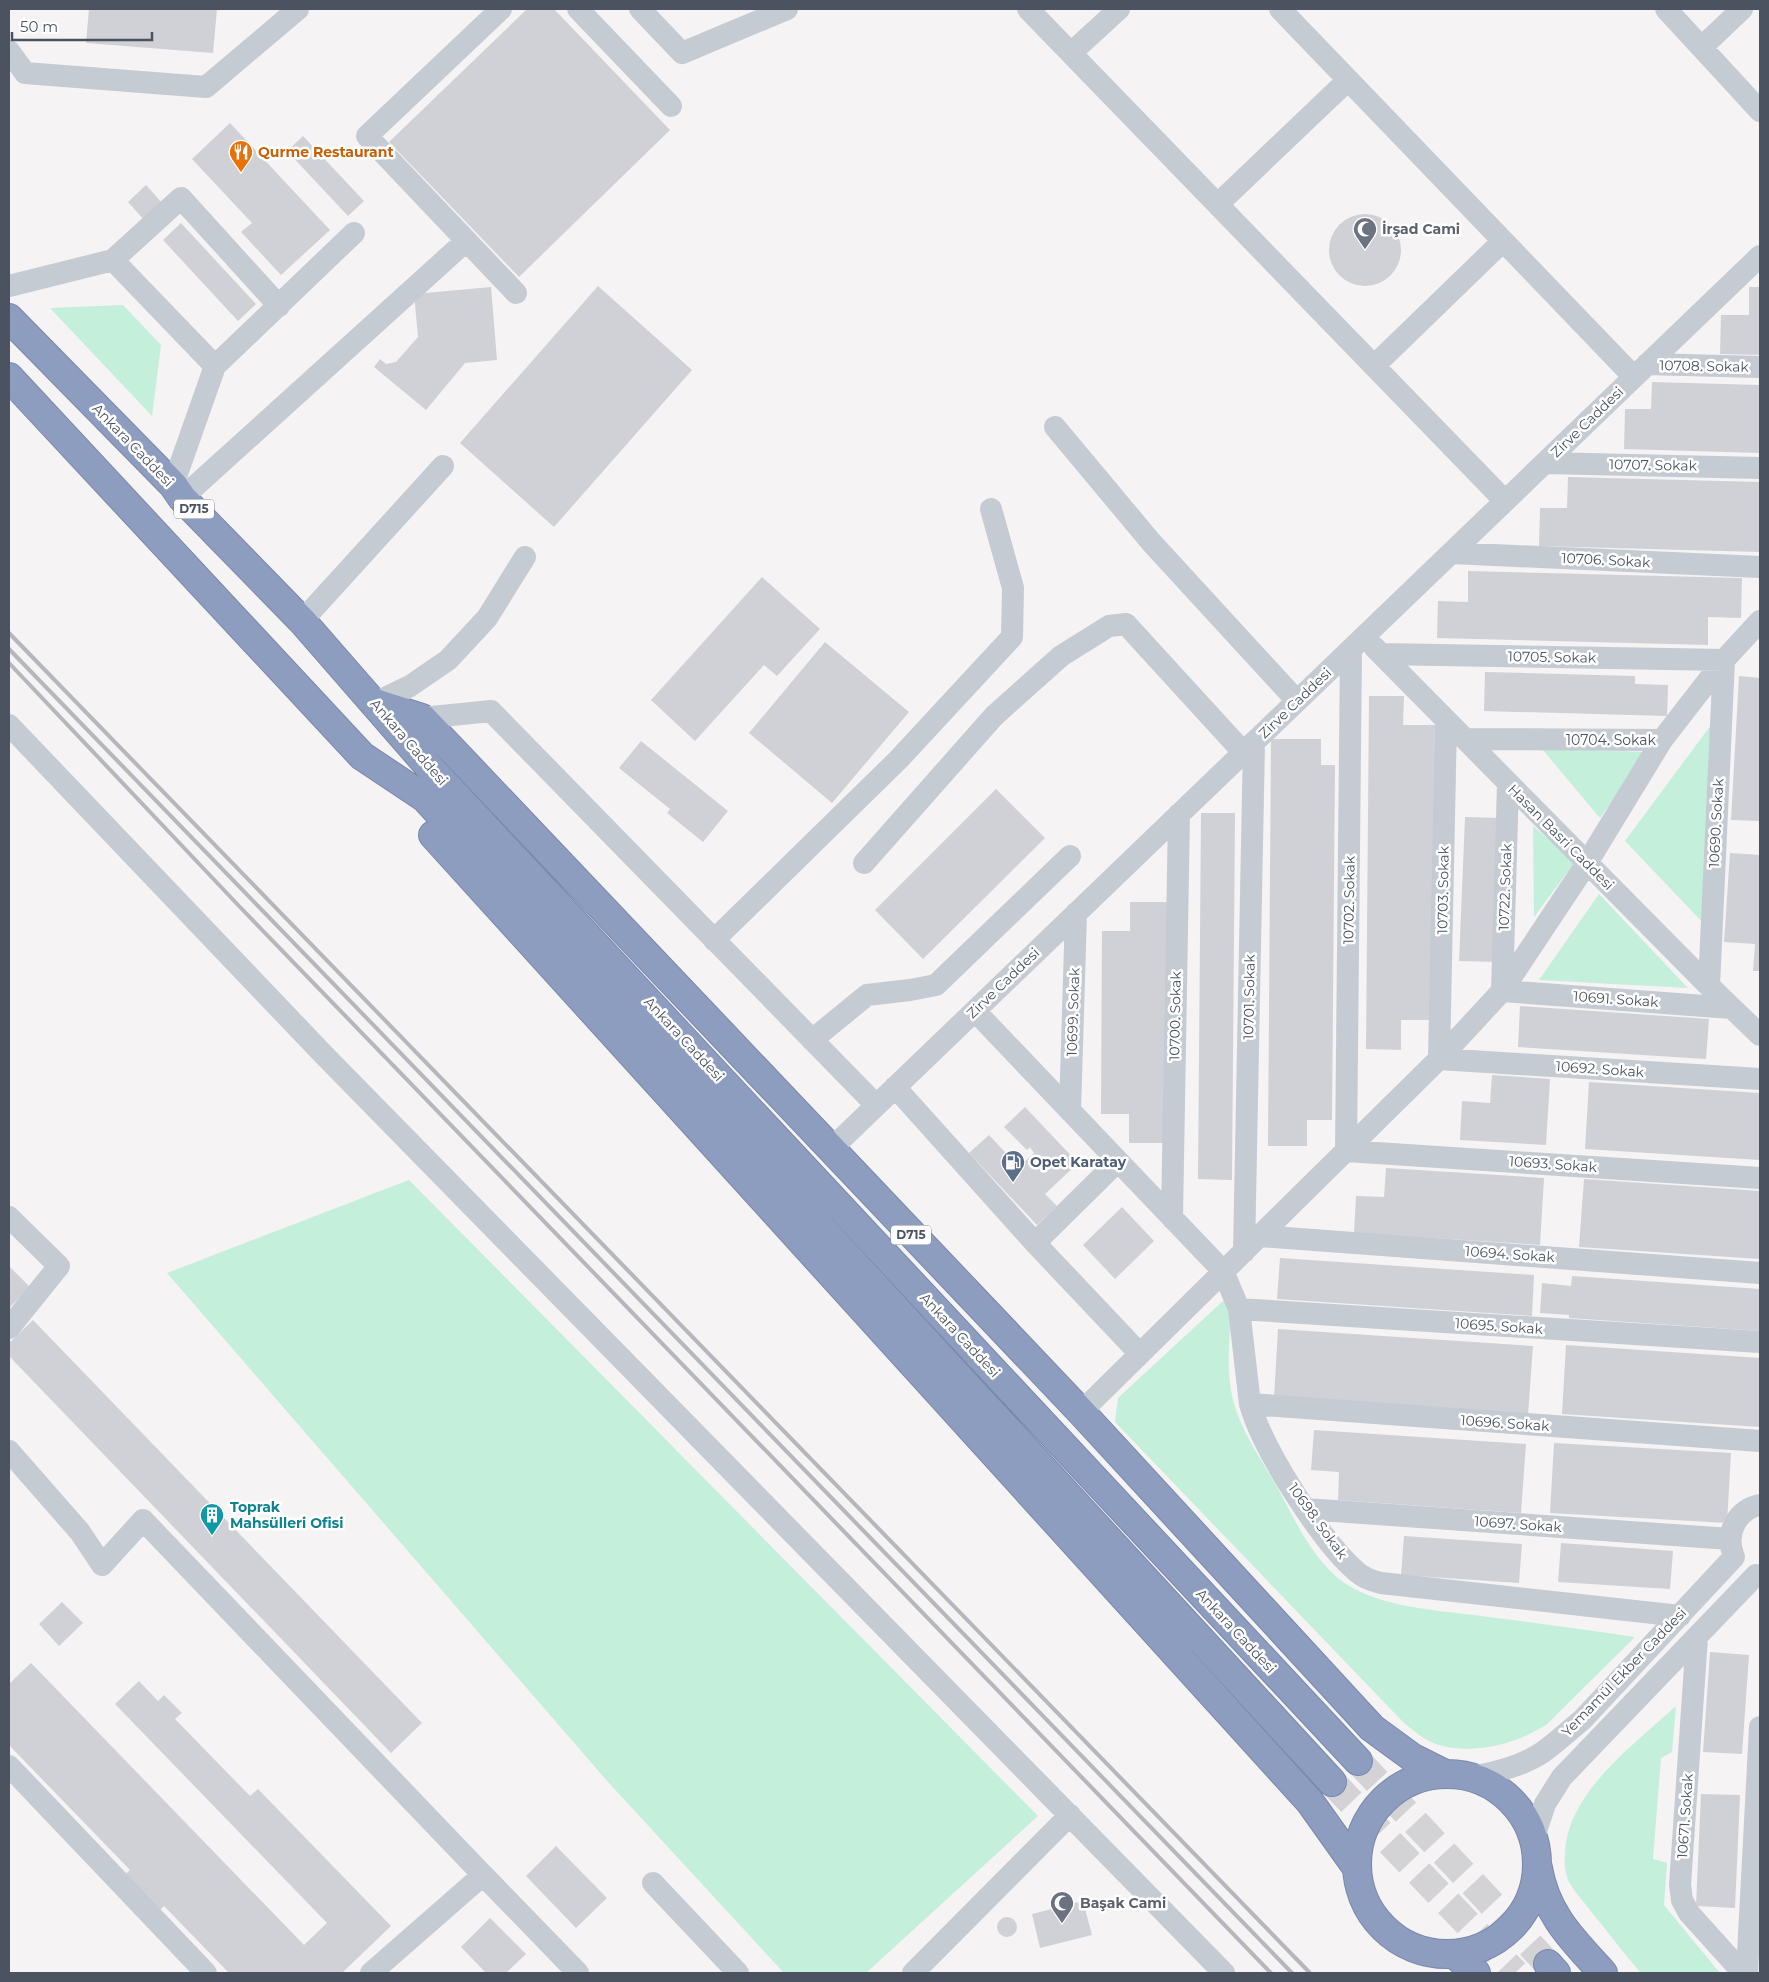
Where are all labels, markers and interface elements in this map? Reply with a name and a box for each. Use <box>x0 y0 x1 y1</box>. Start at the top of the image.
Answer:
scale bar <box>12 10 152 42</box>
text: 50 m <box>20 17 58 36</box>
restaurant icon: Qurme Restaurant <box>228 139 254 173</box>
place label: Qurme Restaurant <box>258 143 394 161</box>
mosque icon: İrşad Cami <box>1352 216 1378 250</box>
place label: İrşad Cami <box>1382 220 1460 238</box>
street label: 10708. Sokak <box>1659 356 1749 376</box>
street label: Zirve Caddesi <box>1547 383 1627 461</box>
street label: Ankara Caddesi <box>89 400 177 490</box>
street label: 10707. Sokak <box>1609 455 1698 475</box>
road number: D715 <box>174 499 214 518</box>
street label: 10706. Sokak <box>1561 549 1652 571</box>
street label: 10705. Sokak <box>1508 647 1597 667</box>
street label: Zirve Caddesi <box>1255 664 1335 742</box>
street label: Ankara Caddesi <box>366 695 452 789</box>
street label: 10704. Sokak <box>1566 731 1657 749</box>
street label: 10690. Sokak <box>1705 777 1727 868</box>
street label: Hasan Basri Caddesi <box>1504 780 1618 894</box>
street label: 10722. Sokak <box>1494 842 1516 931</box>
street label: 10703. Sokak <box>1433 845 1453 934</box>
street label: 10702. Sokak <box>1339 855 1359 944</box>
street label: Zirve Caddesi <box>963 944 1043 1022</box>
street label: 10701. Sokak <box>1239 954 1259 1040</box>
street label: 10699. Sokak <box>1062 967 1084 1057</box>
street label: 10700. Sokak <box>1165 971 1185 1061</box>
street label: 10691. Sokak <box>1573 987 1660 1011</box>
street label: Ankara Caddesi <box>640 993 728 1085</box>
street label: 10692. Sokak <box>1555 1057 1645 1081</box>
fuel station icon: Opet Karatay <box>1000 1149 1026 1183</box>
street label: 10693. Sokak <box>1508 1152 1598 1176</box>
place label: Opet Karatay <box>1030 1153 1127 1171</box>
road number: D715 <box>891 1226 931 1244</box>
street label: 10694. Sokak <box>1465 1242 1556 1266</box>
street label: Ankara Caddesi <box>916 1289 1004 1381</box>
street label: 10695. Sokak <box>1454 1314 1544 1338</box>
street label: 10696. Sokak <box>1460 1411 1551 1435</box>
street label: 10698. Sokak <box>1284 1480 1352 1563</box>
place label: Toprak Mahsülleri Ofisi <box>230 1498 343 1532</box>
building icon: Toprak Mahsülleri Ofisi <box>199 1502 225 1536</box>
street label: 10697. Sokak <box>1474 1512 1563 1536</box>
street label: Ankara Caddesi <box>1192 1585 1280 1677</box>
street label: Yemamül Ekber Caddesi <box>1558 1604 1690 1740</box>
street label: 10671. Sokak <box>1673 1772 1697 1859</box>
mosque icon: Başak Cami <box>1049 1890 1075 1924</box>
place label: Başak Cami <box>1080 1894 1166 1912</box>

